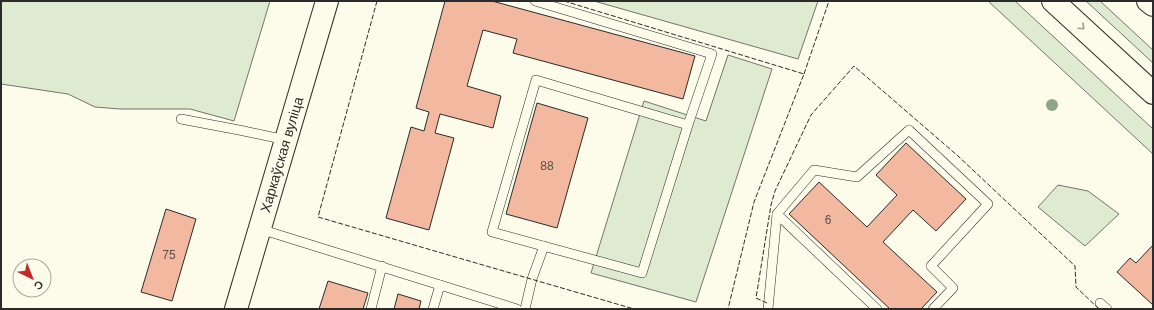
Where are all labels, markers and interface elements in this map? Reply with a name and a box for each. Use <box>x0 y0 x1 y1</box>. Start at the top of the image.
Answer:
one-way arrow <box>1077 23 1085 30</box>
street label: Харкаўская вуліца <box>257 95 306 214</box>
house number: 88 <box>540 159 554 173</box>
house number: 6 <box>825 213 832 227</box>
house number: 75 <box>162 248 176 262</box>
north arrow <box>12 258 52 298</box>
text: С <box>32 278 46 292</box>

